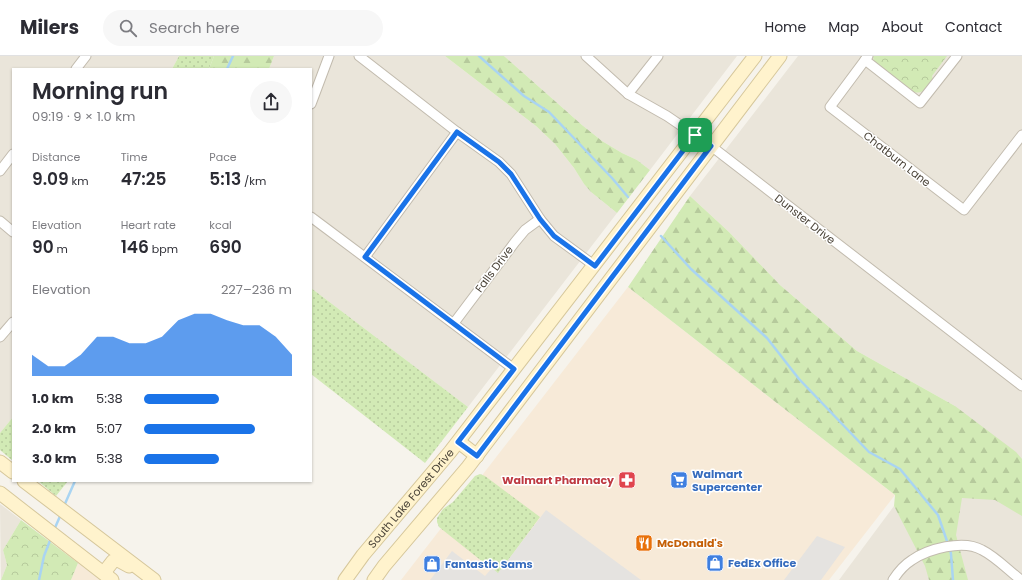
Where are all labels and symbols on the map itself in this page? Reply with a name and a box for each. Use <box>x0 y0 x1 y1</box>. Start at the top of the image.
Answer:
pin <box>678 118 712 152</box>
street label: Chatburn Lane <box>860 128 934 191</box>
street label: Dunster Drive <box>771 190 839 248</box>
street label: Falls Drive <box>471 242 517 296</box>
street label: South Lake Forest Drive <box>364 445 458 552</box>
place label: Walmart Supercenter <box>692 466 762 495</box>
pharmacy icon: Walmart Pharmacy <box>617 470 637 490</box>
supermarket icon: Walmart Supercenter <box>669 470 689 490</box>
place label: Walmart Pharmacy <box>502 472 614 488</box>
restaurant icon: McDonald's <box>634 533 654 553</box>
place label: McDonald's <box>657 535 723 551</box>
shop icon: FedEx Office <box>705 553 725 573</box>
shop icon: Fantastic Sams <box>422 554 442 574</box>
place label: FedEx Office <box>728 555 796 571</box>
place label: Fantastic Sams <box>445 556 533 572</box>

